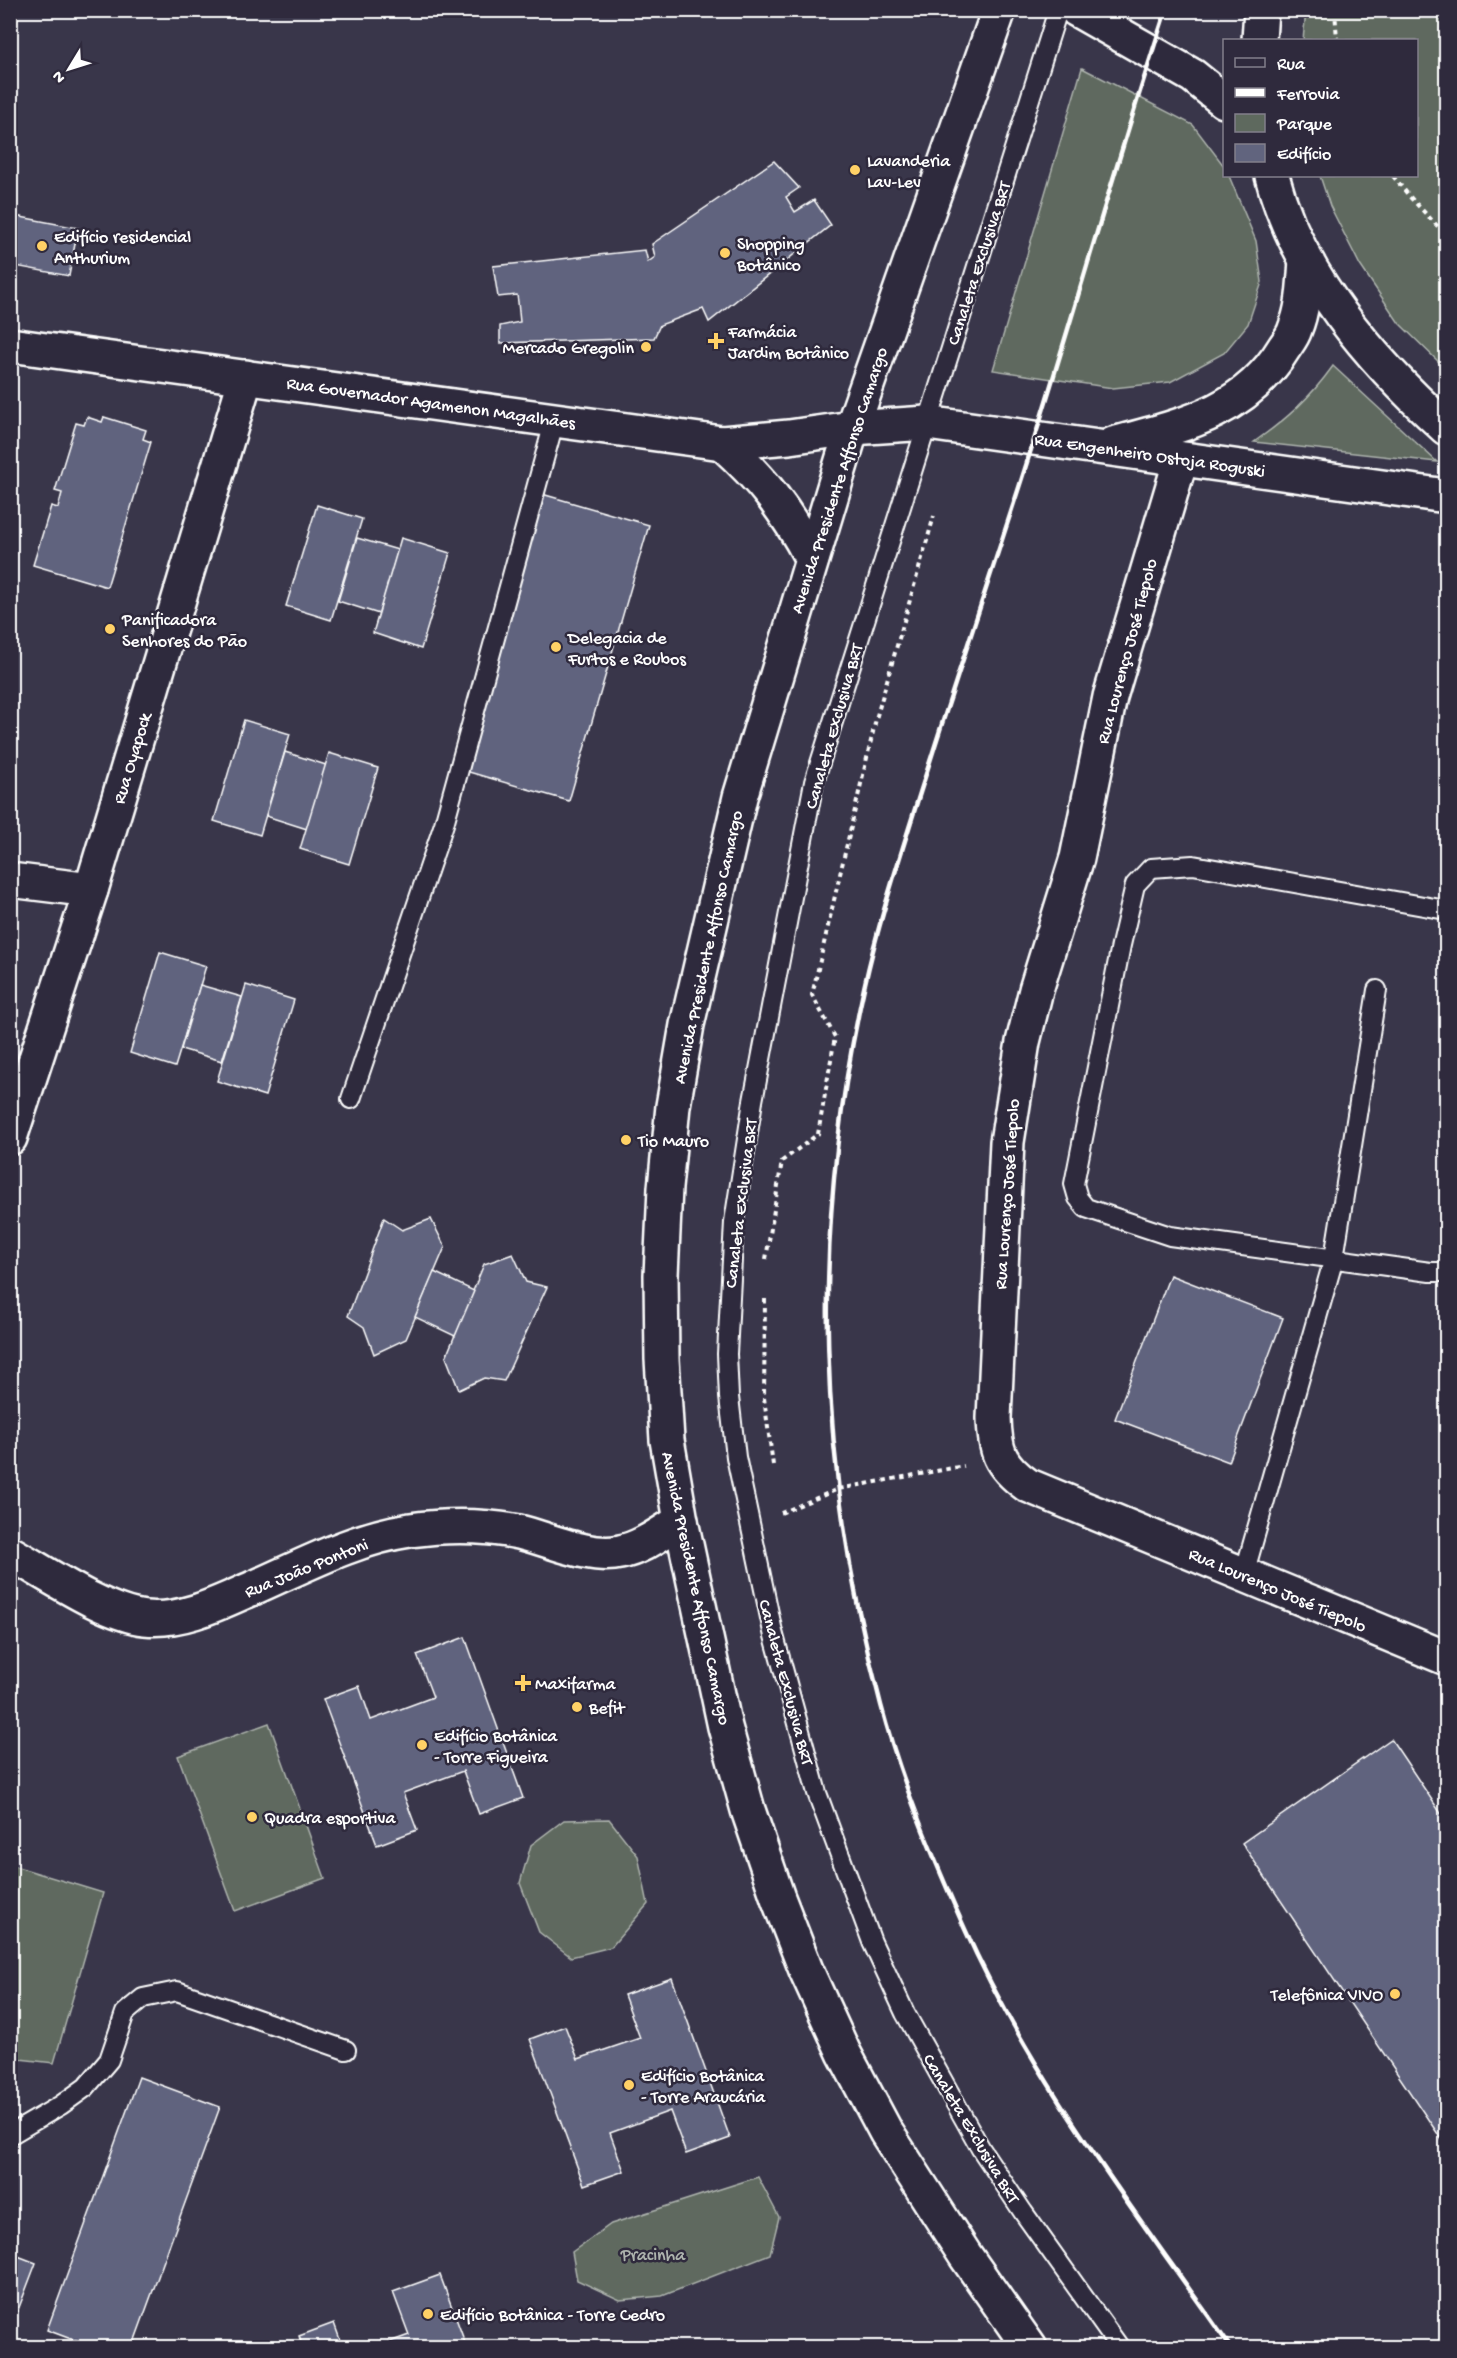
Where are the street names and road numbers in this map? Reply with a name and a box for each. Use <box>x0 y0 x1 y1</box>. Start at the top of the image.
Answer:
street label: Canaleta Exclusiva BRT <box>944 178 1017 348</box>
street label: Avenida Presidente Affonso Camargo <box>787 345 893 617</box>
street label: Rua Governador Agamenon Magalhães <box>285 374 578 435</box>
street label: Rua Engenheiro Ostoja Roguski <box>1033 430 1266 483</box>
street label: Rua Lourenço José Tiepolo <box>1094 557 1163 747</box>
street label: Canaleta Exclusiva BRT <box>802 641 869 812</box>
street label: Rua Oyapock <box>110 709 158 807</box>
street label: Avenida Presidente Affonso Camargo <box>670 809 749 1086</box>
street label: Rua Lourenço José Tiepolo <box>991 1098 1026 1290</box>
street label: Canaleta Exclusiva BRT <box>722 1116 763 1289</box>
street label: Avenida Presidente Affonso Camargo <box>655 1450 734 1727</box>
street label: Rua João Pontoni <box>242 1535 372 1604</box>
street label: Rua Lourenço José Tiepolo <box>1185 1544 1369 1638</box>
street label: Canaleta Exclusiva BRT <box>752 1598 817 1769</box>
street label: Canaleta Exclusiva BRT <box>917 2051 1023 2209</box>

